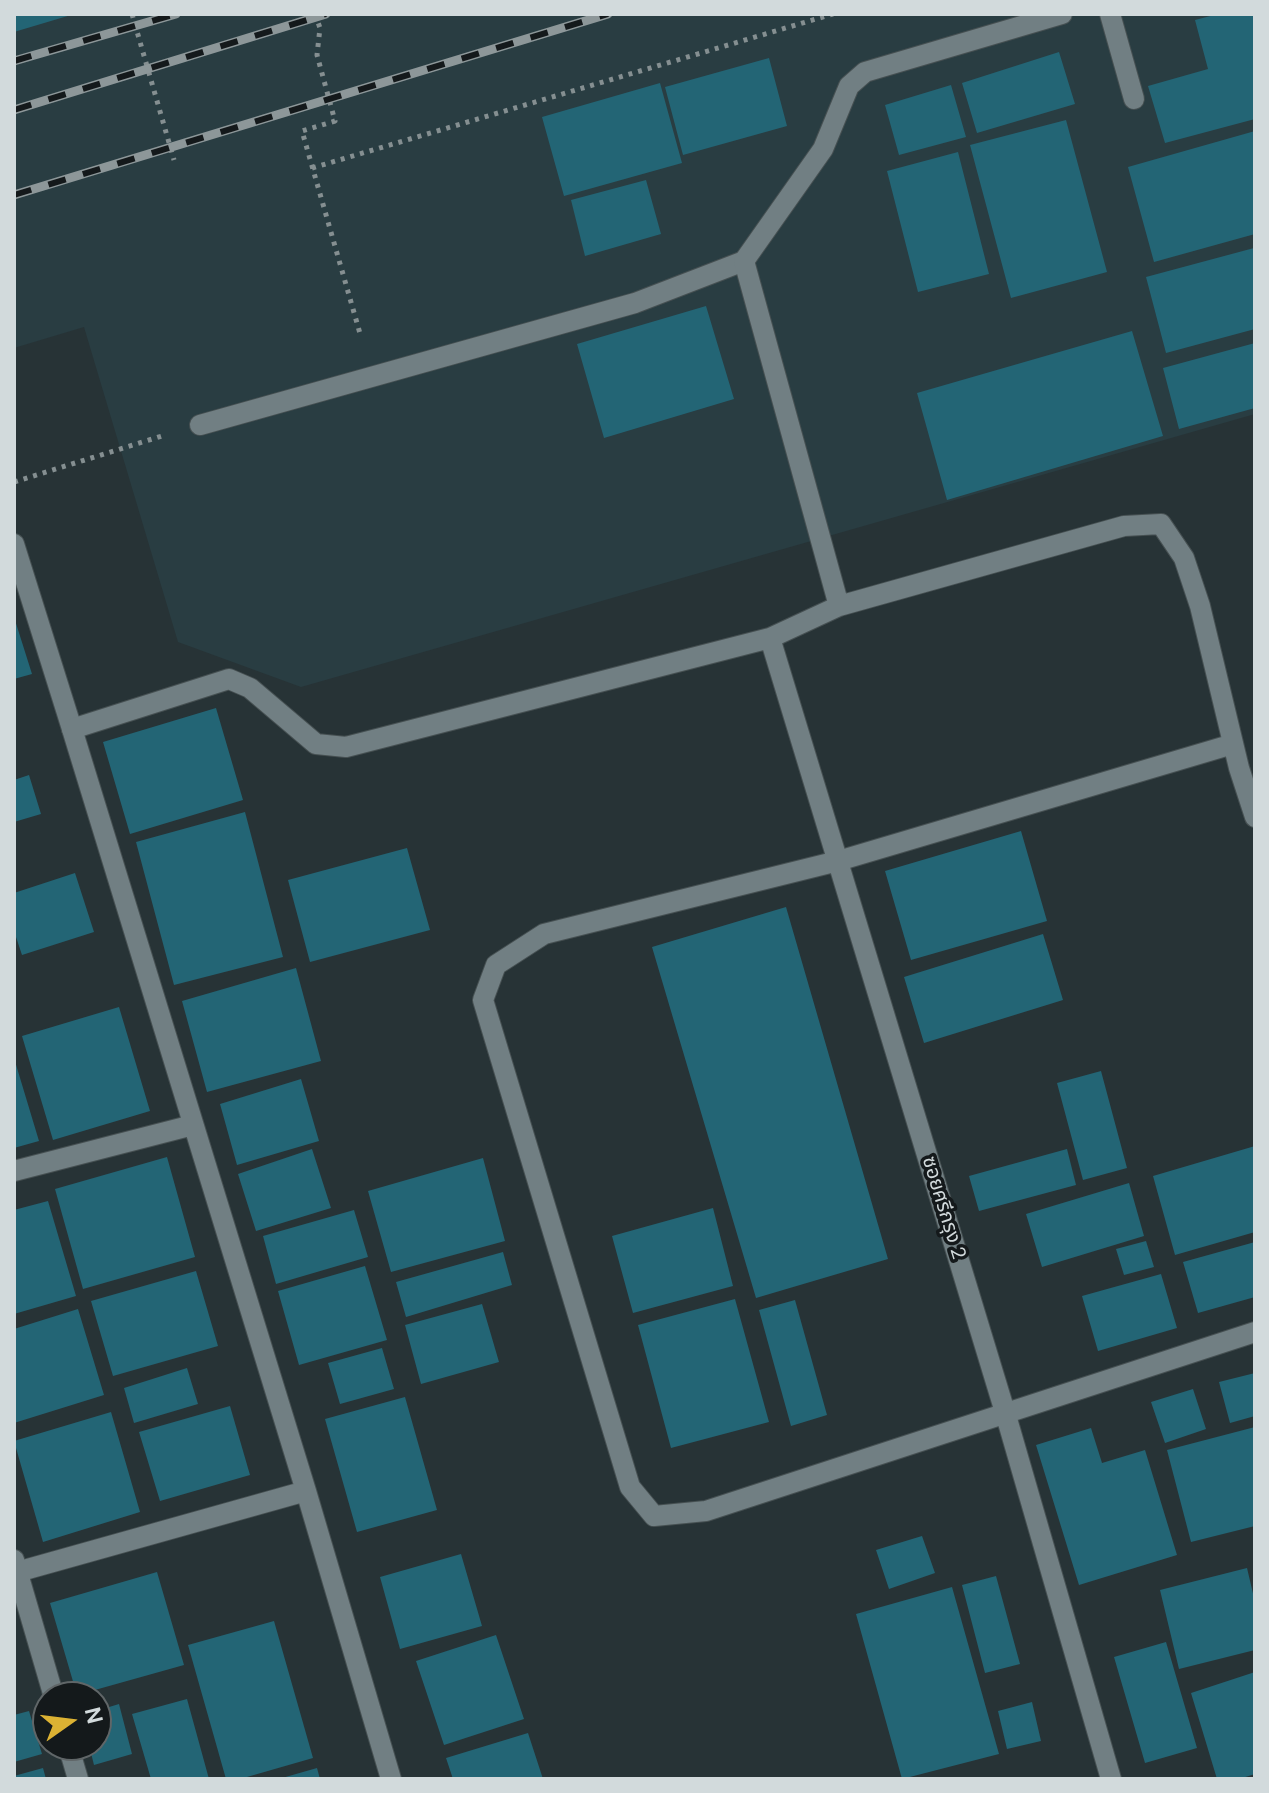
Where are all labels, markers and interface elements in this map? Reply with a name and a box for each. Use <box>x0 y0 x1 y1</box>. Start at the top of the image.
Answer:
street label: ซอยศรีกรุง 2 <box>916 1154 970 1262</box>
north arrow <box>32 1681 112 1761</box>
text: N <box>78 1704 110 1727</box>

